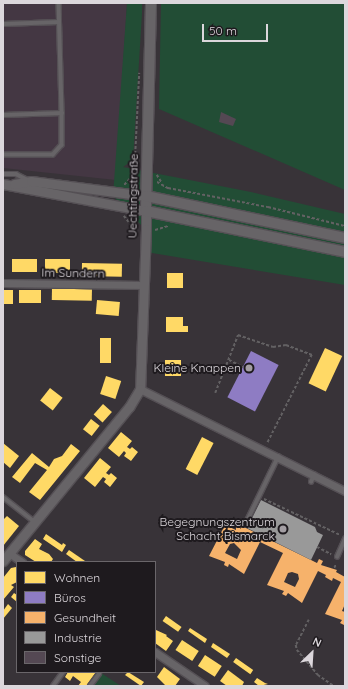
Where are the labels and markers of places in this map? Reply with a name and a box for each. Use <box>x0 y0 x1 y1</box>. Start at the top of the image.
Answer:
place label: Kleine Knappen <box>153 361 241 375</box>
marker: Kleine Knappen <box>244 363 254 373</box>
place label: Begegnungszentrum Schacht Bismarck <box>160 515 275 543</box>
marker: Begegnungszentrum Schacht Bismarck <box>278 524 288 534</box>

